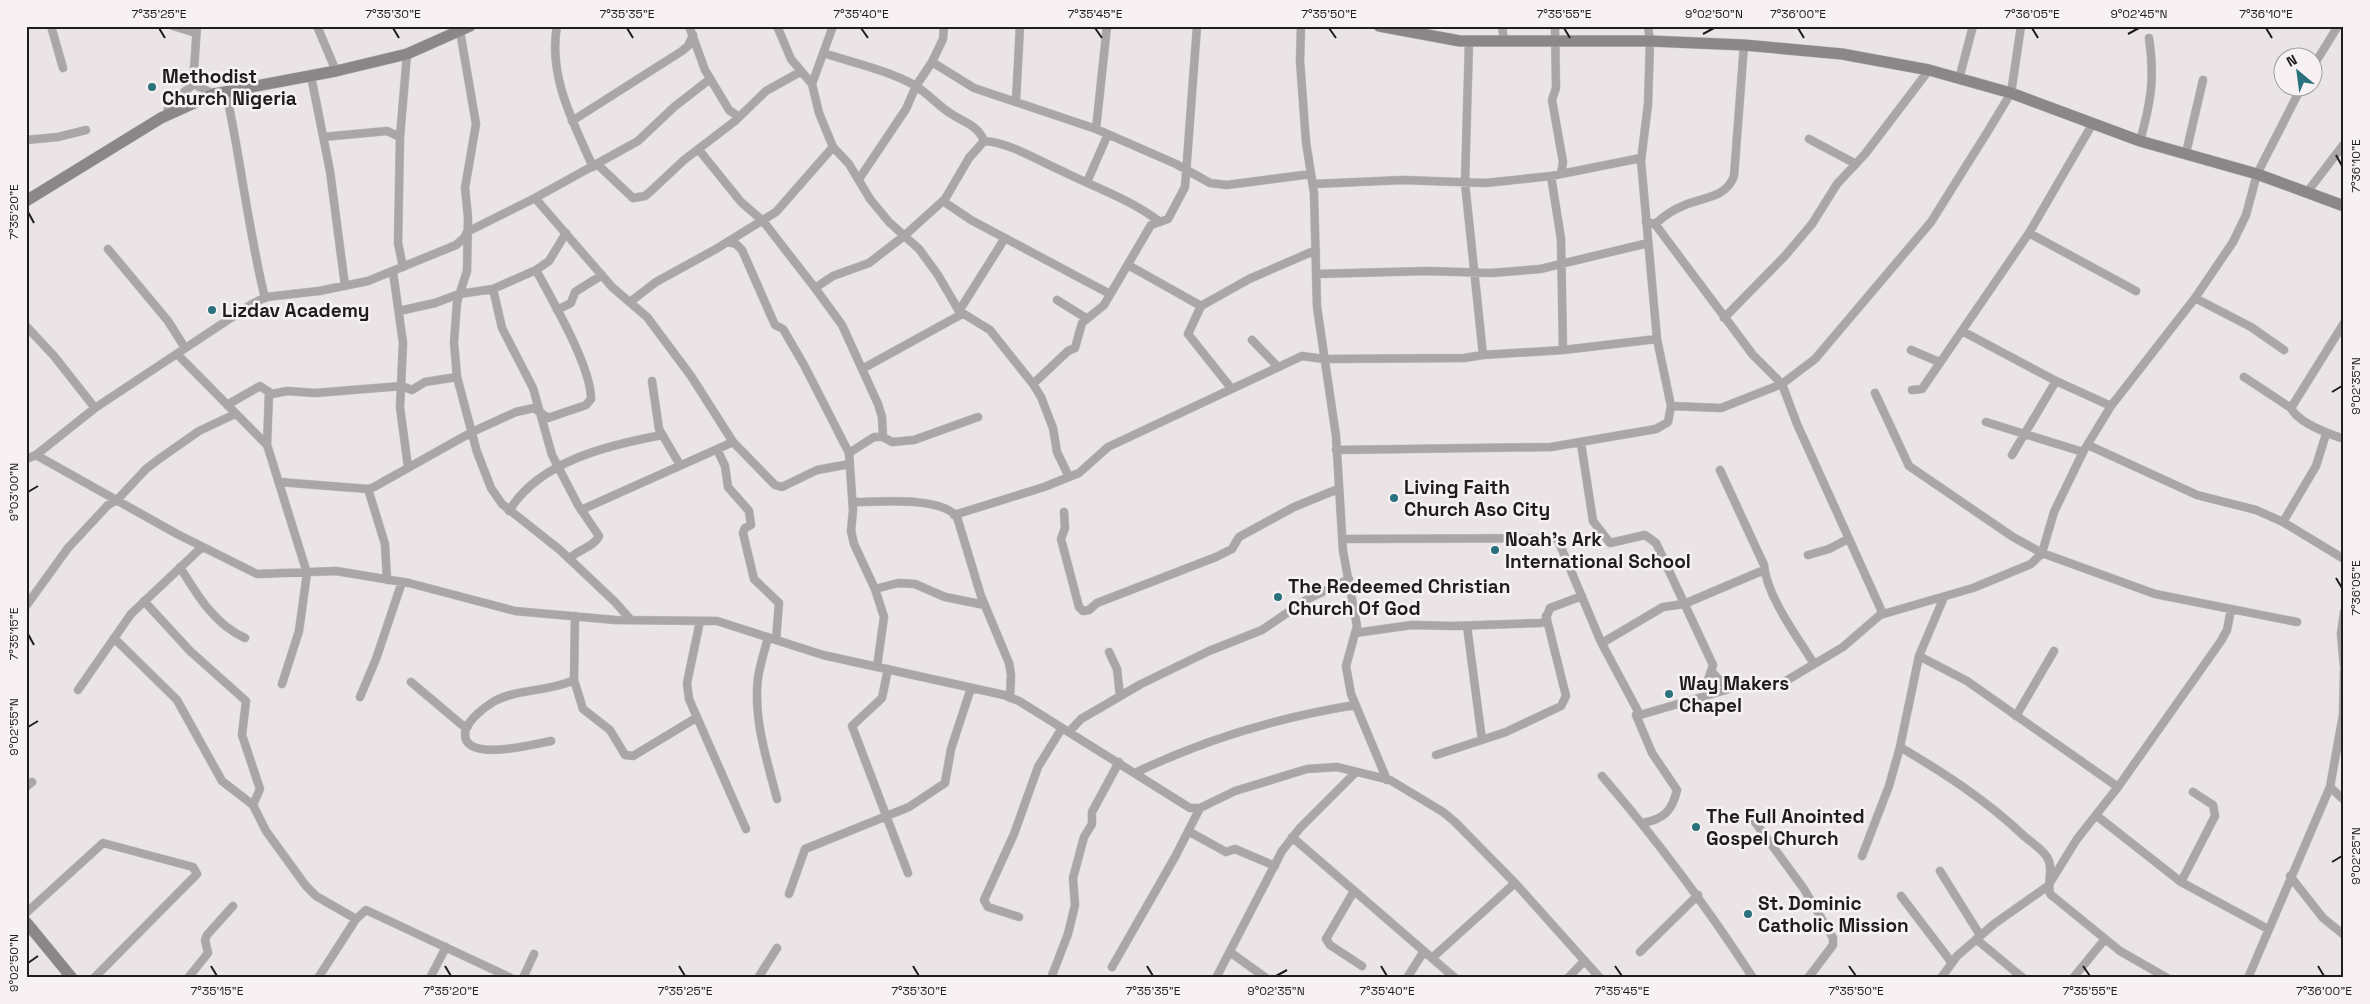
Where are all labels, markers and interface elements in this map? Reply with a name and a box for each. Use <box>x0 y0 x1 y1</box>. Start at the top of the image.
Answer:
text: 7°35'25"E <box>131 6 187 22</box>
text: 7°35'30"E <box>365 6 421 22</box>
text: 7°35'35"E <box>599 6 655 22</box>
text: 7°35'40"E <box>833 6 889 22</box>
text: 7°35'45"E <box>1068 6 1123 22</box>
text: 7°35'50"E <box>1301 6 1357 22</box>
text: 7°35'55"E <box>1536 6 1592 22</box>
text: 9°02'50"N <box>1685 6 1743 22</box>
text: 7°36'00"E <box>1770 6 1826 22</box>
text: 7°36'05"E <box>2004 6 2060 22</box>
text: 9°02'45"N <box>2110 6 2168 22</box>
text: 7°36'10"E <box>2239 6 2293 22</box>
north arrow <box>2272 48 2322 98</box>
text: N <box>2283 50 2300 71</box>
place label: Methodist Church Nigeria <box>162 64 297 111</box>
marker: Methodist Church Nigeria <box>146 81 158 93</box>
text: 7°36'10"E <box>2348 139 2364 193</box>
text: 7°35'20"E <box>6 184 22 240</box>
place label: Lizdav Academy <box>222 298 369 323</box>
marker: Lizdav Academy <box>206 304 218 316</box>
text: 9°02'35"N <box>2348 357 2364 415</box>
text: 9°03'00"N <box>6 463 22 521</box>
place label: Living Faith Church Aso City <box>1404 475 1550 522</box>
marker: Living Faith Church Aso City <box>1388 492 1400 504</box>
place label: Noah's Ark International School <box>1505 527 1691 574</box>
marker: Noah's Ark International School <box>1489 544 1501 556</box>
text: 7°36'05"E <box>2348 560 2364 616</box>
place label: The Redeemed Christian Church Of God <box>1288 574 1511 621</box>
marker: The Redeemed Christian Church Of God <box>1272 591 1284 603</box>
text: 7°35'15"E <box>6 607 22 660</box>
place label: Way Makers Chapel <box>1679 671 1789 718</box>
marker: Way Makers Chapel <box>1663 688 1675 700</box>
text: 9°02'55"N <box>6 698 22 756</box>
place label: The Full Anointed Gospel Church <box>1706 804 1865 851</box>
marker: The Full Anointed Gospel Church <box>1690 821 1702 833</box>
text: 9°02'25"N <box>2348 827 2364 885</box>
place label: St. Dominic Catholic Mission <box>1758 891 1909 938</box>
marker: St. Dominic Catholic Mission <box>1742 908 1754 920</box>
text: 9°02'50"N <box>6 934 22 992</box>
text: 7°35'15"E <box>191 983 244 999</box>
text: 7°35'20"E <box>423 983 479 999</box>
text: 7°35'25"E <box>657 983 713 999</box>
text: 7°35'30"E <box>891 983 947 999</box>
text: 7°35'35"E <box>1125 983 1181 999</box>
text: 9°02'35"N <box>1247 983 1305 999</box>
text: 7°35'40"E <box>1359 983 1415 999</box>
text: 7°35'45"E <box>1595 983 1650 999</box>
text: 7°35'50"E <box>1828 983 1884 999</box>
text: 7°35'55"E <box>2062 983 2118 999</box>
text: 7°36'00"E <box>2296 983 2352 999</box>

